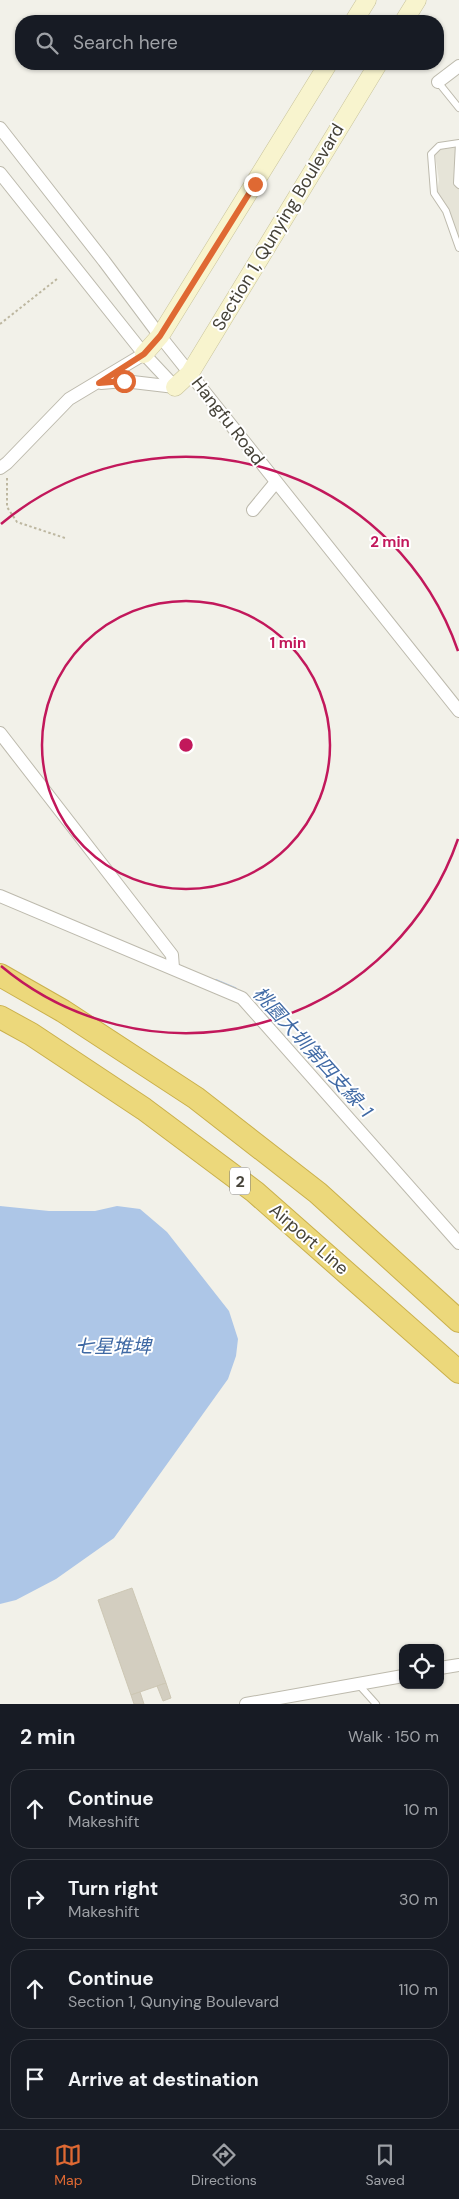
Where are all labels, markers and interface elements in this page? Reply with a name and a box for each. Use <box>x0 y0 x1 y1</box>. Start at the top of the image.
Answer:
search box <box>15 15 444 70</box>
icon: search <box>33 29 61 57</box>
text: Search here <box>73 30 178 55</box>
street label: Section 1, Qunying Boulevard <box>207 119 349 335</box>
route end <box>244 173 267 196</box>
route start <box>113 370 136 393</box>
street label: Hangfu Road <box>186 372 270 470</box>
text: 2 min <box>370 532 410 552</box>
text: 1 min <box>270 633 306 653</box>
centre of rings <box>177 736 195 754</box>
water label: 桃園大圳第四支線-1 <box>248 981 379 1123</box>
road number: 2 <box>230 1168 250 1194</box>
street label: Airport Line <box>264 1198 354 1280</box>
water label: 七星堆埤 <box>75 1334 153 1359</box>
map controls <box>399 1644 444 1689</box>
button: locate <box>399 1644 444 1689</box>
text: 2 min <box>20 1723 76 1751</box>
text: Walk · 150 m <box>348 1726 439 1747</box>
text: Continue <box>68 1786 154 1811</box>
icon: ahead <box>21 1795 49 1823</box>
text: 10 m <box>404 1799 438 1820</box>
text: Makeshift <box>68 1811 140 1832</box>
text: Turn right <box>68 1876 158 1901</box>
icon: right <box>21 1885 49 1913</box>
text: 30 m <box>399 1889 438 1910</box>
text: Makeshift <box>68 1901 140 1922</box>
text: Continue <box>68 1966 154 1991</box>
icon: ahead <box>21 1975 49 2003</box>
text: 110 m <box>399 1979 438 2000</box>
text: Section 1, Qunying Boulevard <box>68 1991 279 2012</box>
icon: arrive <box>21 2065 49 2093</box>
text: Arrive at destination <box>68 2067 259 2092</box>
tab: Map <box>54 2141 82 2189</box>
tab: Directions <box>191 2141 257 2189</box>
tab: Saved <box>365 2141 405 2189</box>

